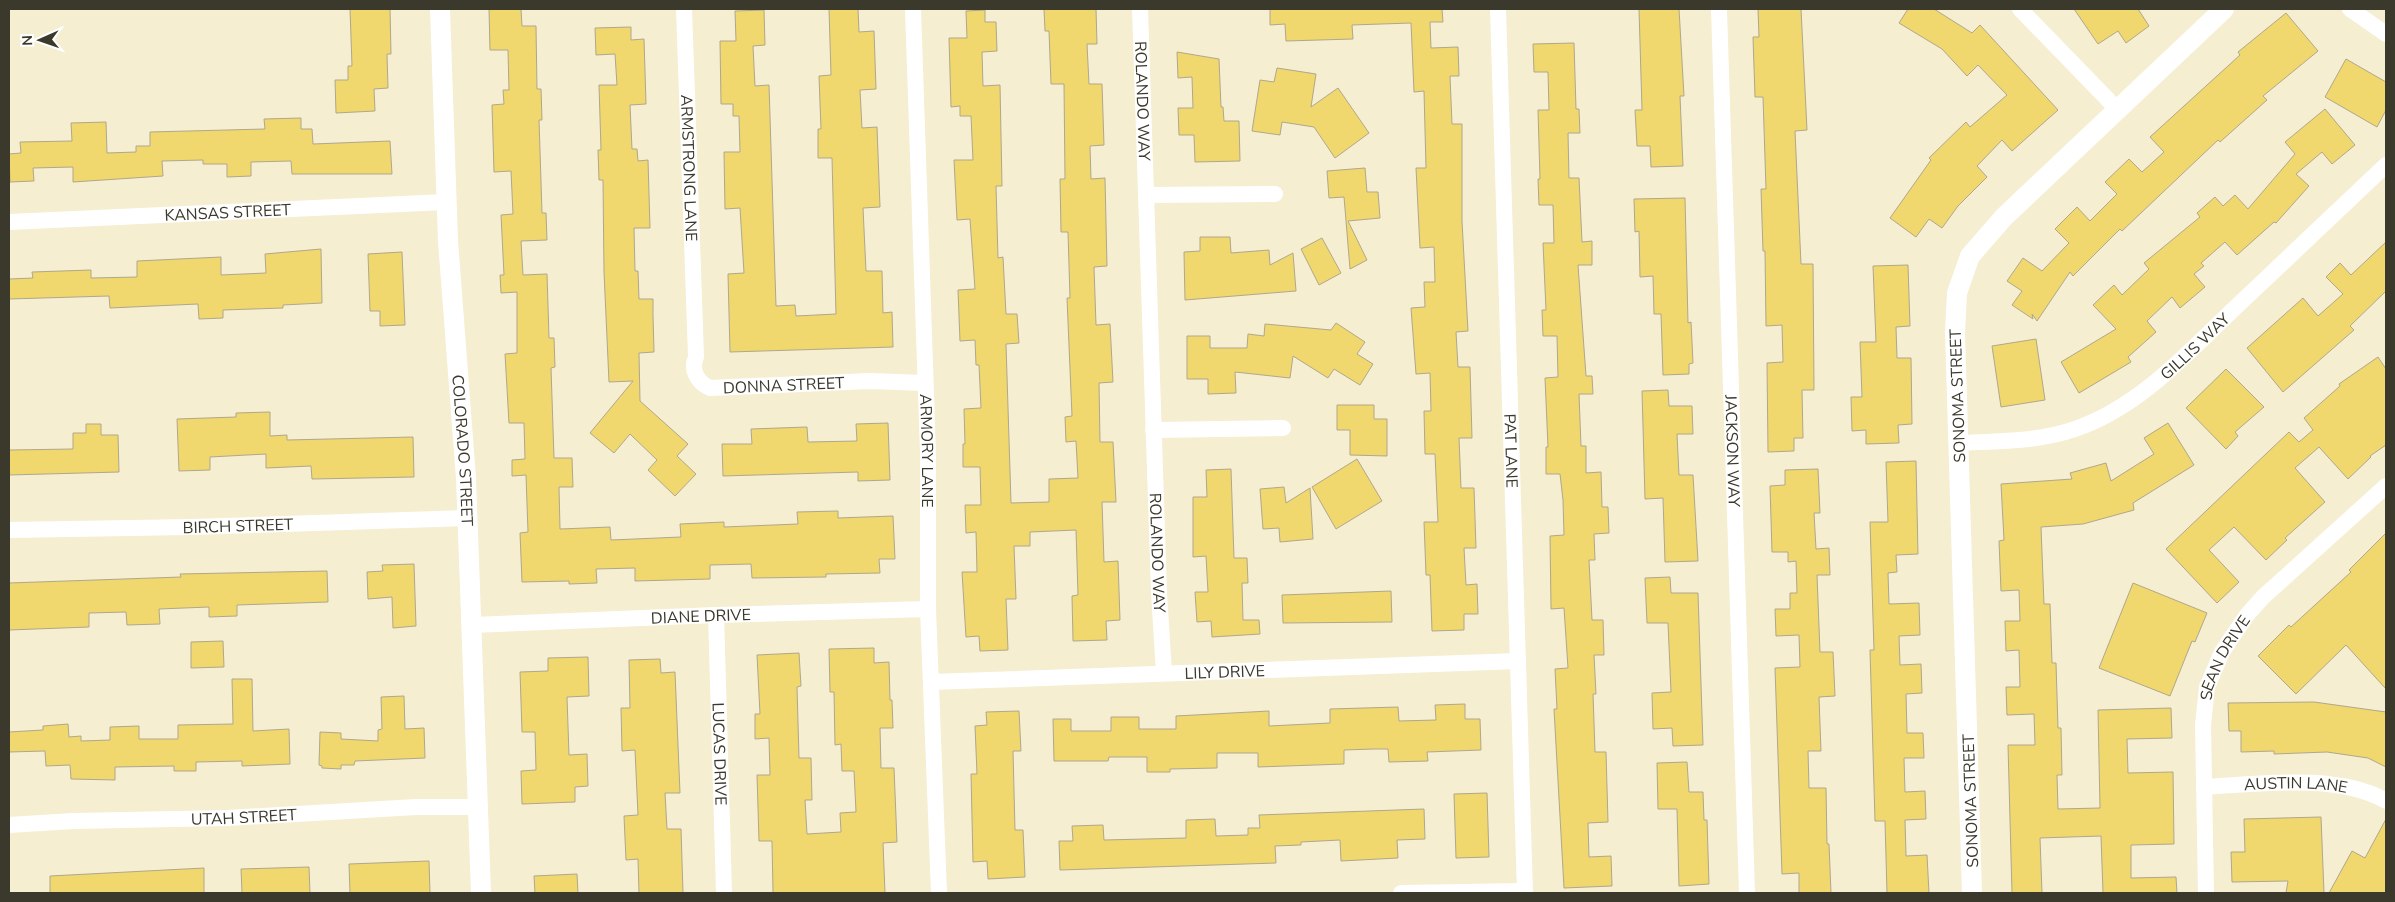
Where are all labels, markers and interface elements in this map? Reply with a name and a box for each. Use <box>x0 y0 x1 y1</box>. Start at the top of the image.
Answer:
north arrow <box>15 15 65 65</box>
text: N <box>18 35 37 46</box>
street label: ROLANDO WAY <box>1129 41 1155 162</box>
street label: ARMSTRONG LANE <box>675 94 702 242</box>
street label: KANSAS STREET <box>164 199 292 227</box>
street label: GILLIS WAY <box>2156 308 2235 385</box>
street label: SONOMA STREET <box>1945 328 1971 463</box>
street label: DONNA STREET <box>722 372 845 399</box>
street label: COLORADO STREET <box>446 374 478 527</box>
street label: JACKSON WAY <box>1719 393 1745 508</box>
street label: ARMORY LANE <box>914 394 938 508</box>
street label: PAT LANE <box>1498 413 1523 488</box>
street label: ROLANDO WAY <box>1144 492 1170 614</box>
street label: BIRCH STREET <box>182 514 294 539</box>
street label: DIANE DRIVE <box>650 604 751 630</box>
street label: SEAN DRIVE <box>2196 611 2256 701</box>
street label: LILY DRIVE <box>1184 660 1265 685</box>
street label: LUCAS DRIVE <box>707 702 731 806</box>
street label: SONOMA STREET <box>1958 733 1984 868</box>
street label: AUSTIN LANE <box>2243 772 2349 799</box>
street label: UTAH STREET <box>191 804 298 831</box>

